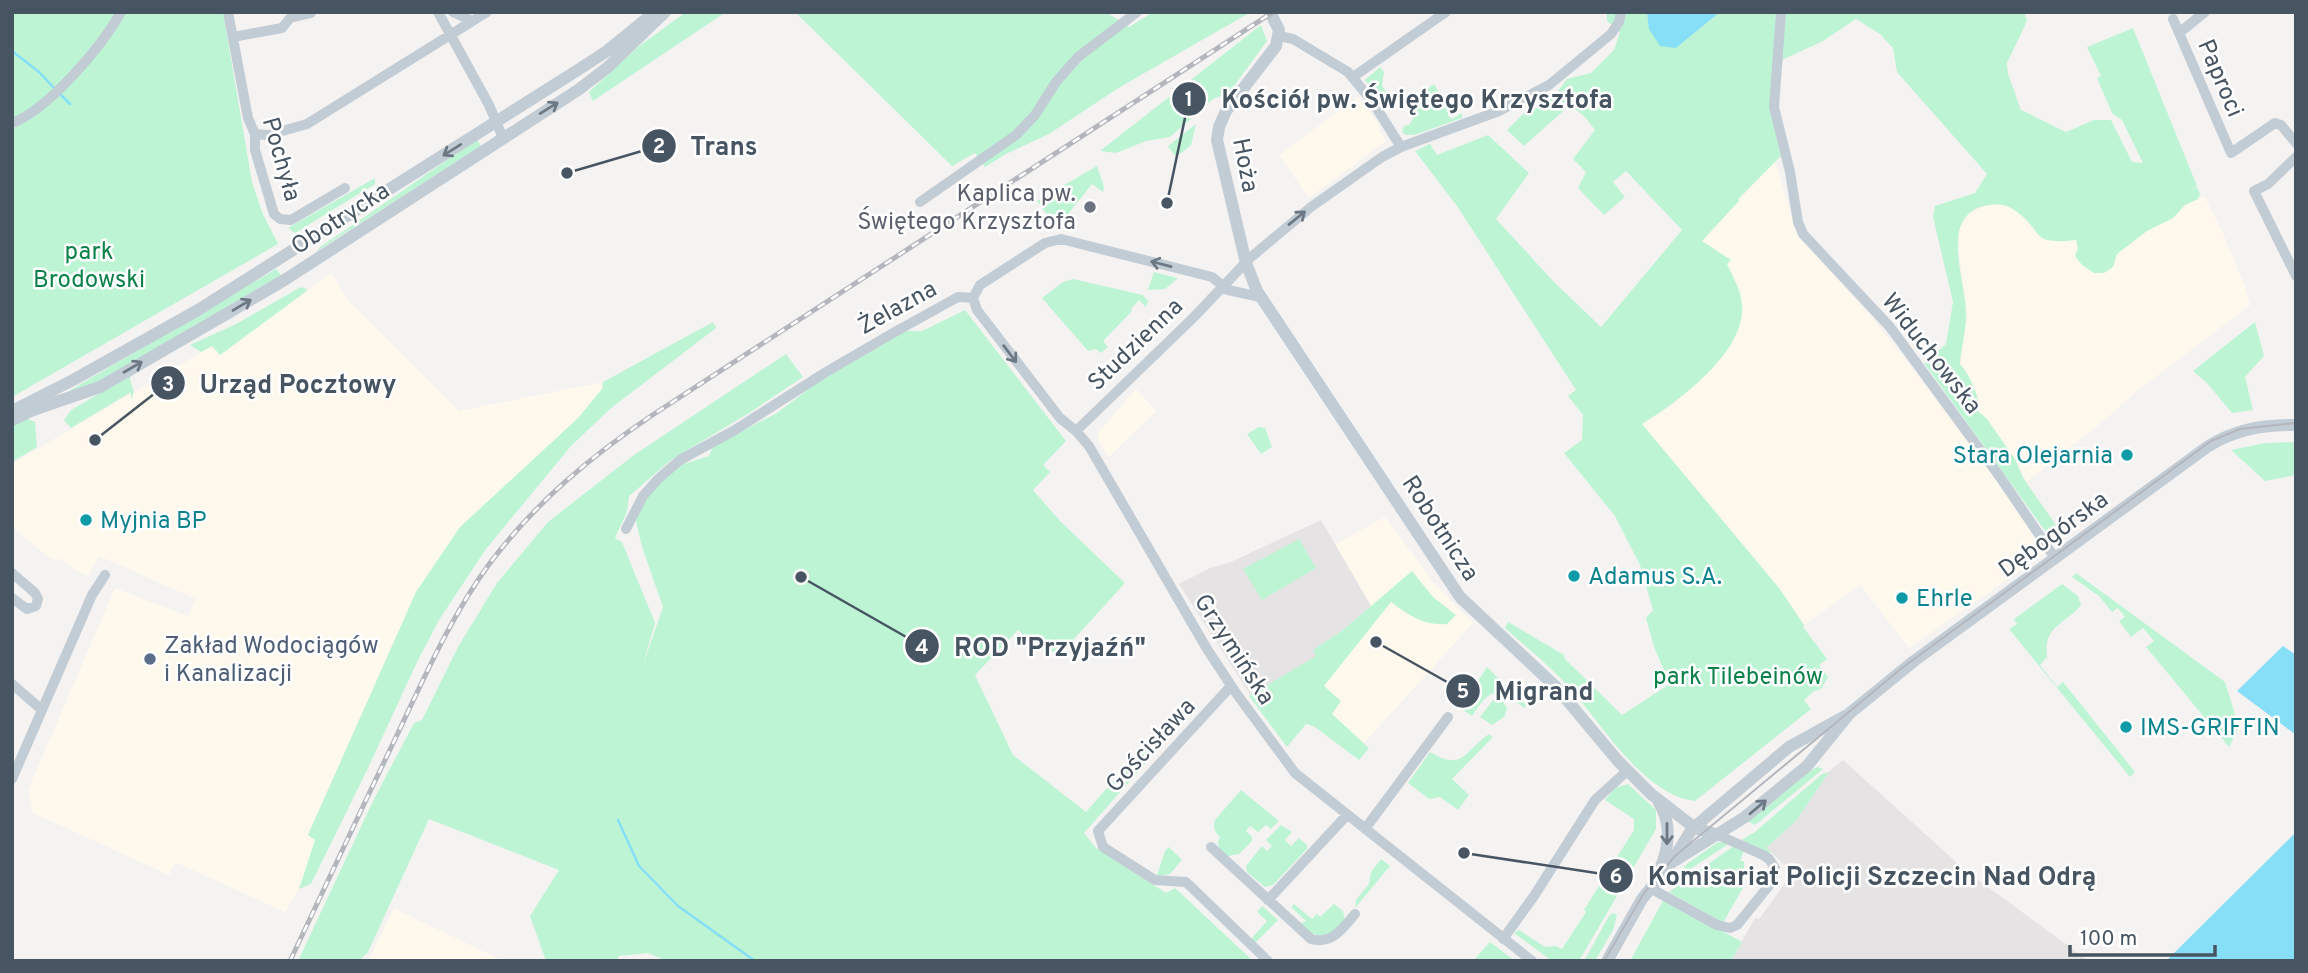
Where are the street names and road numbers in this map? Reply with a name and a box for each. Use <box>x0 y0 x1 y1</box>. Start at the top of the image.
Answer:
street label: Paproci <box>2189 35 2249 122</box>
street label: Pochyła <box>254 114 306 205</box>
street label: Hoża <box>1224 136 1264 195</box>
street label: Obotrycka <box>286 177 396 263</box>
street label: Żelazna <box>853 274 943 343</box>
street label: Widuchowska <box>1874 288 1987 421</box>
street label: Studzienna <box>1082 293 1190 398</box>
street label: Robotnicza <box>1394 471 1485 588</box>
street label: Dębogórska <box>1993 486 2115 586</box>
street label: Grzymińska <box>1186 589 1280 711</box>
street label: Gościsława <box>1100 693 1203 800</box>

